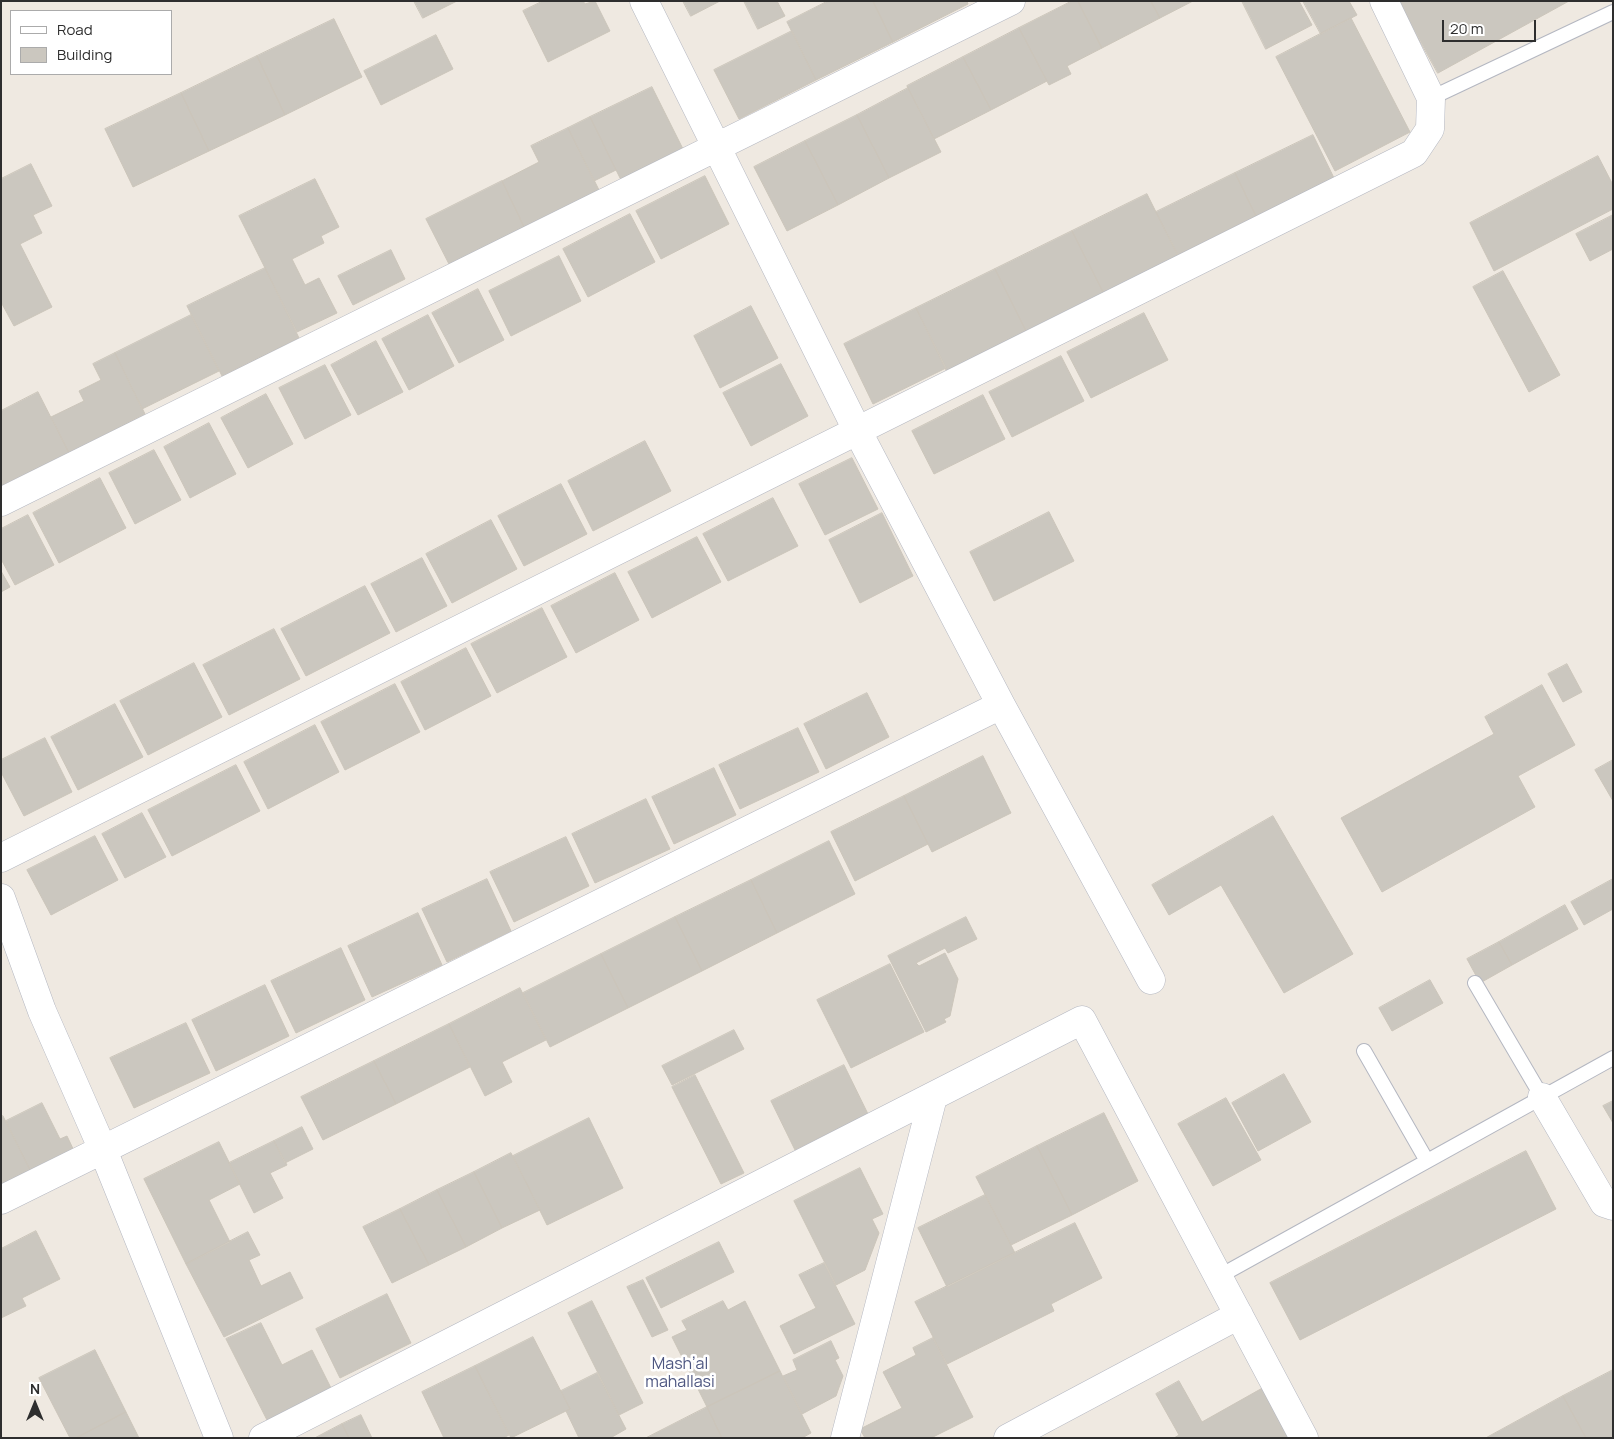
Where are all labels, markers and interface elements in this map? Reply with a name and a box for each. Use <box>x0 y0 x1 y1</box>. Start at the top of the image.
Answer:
legend <box>10 10 172 75</box>
scale bar <box>1444 10 1538 42</box>
text: 20 m <box>1450 18 1483 39</box>
text: Road <box>57 19 93 40</box>
text: Building <box>57 44 112 65</box>
district label: Mashʼal mahallasi <box>640 1355 720 1393</box>
north arrow <box>10 1379 60 1429</box>
text: N <box>30 1379 40 1398</box>

